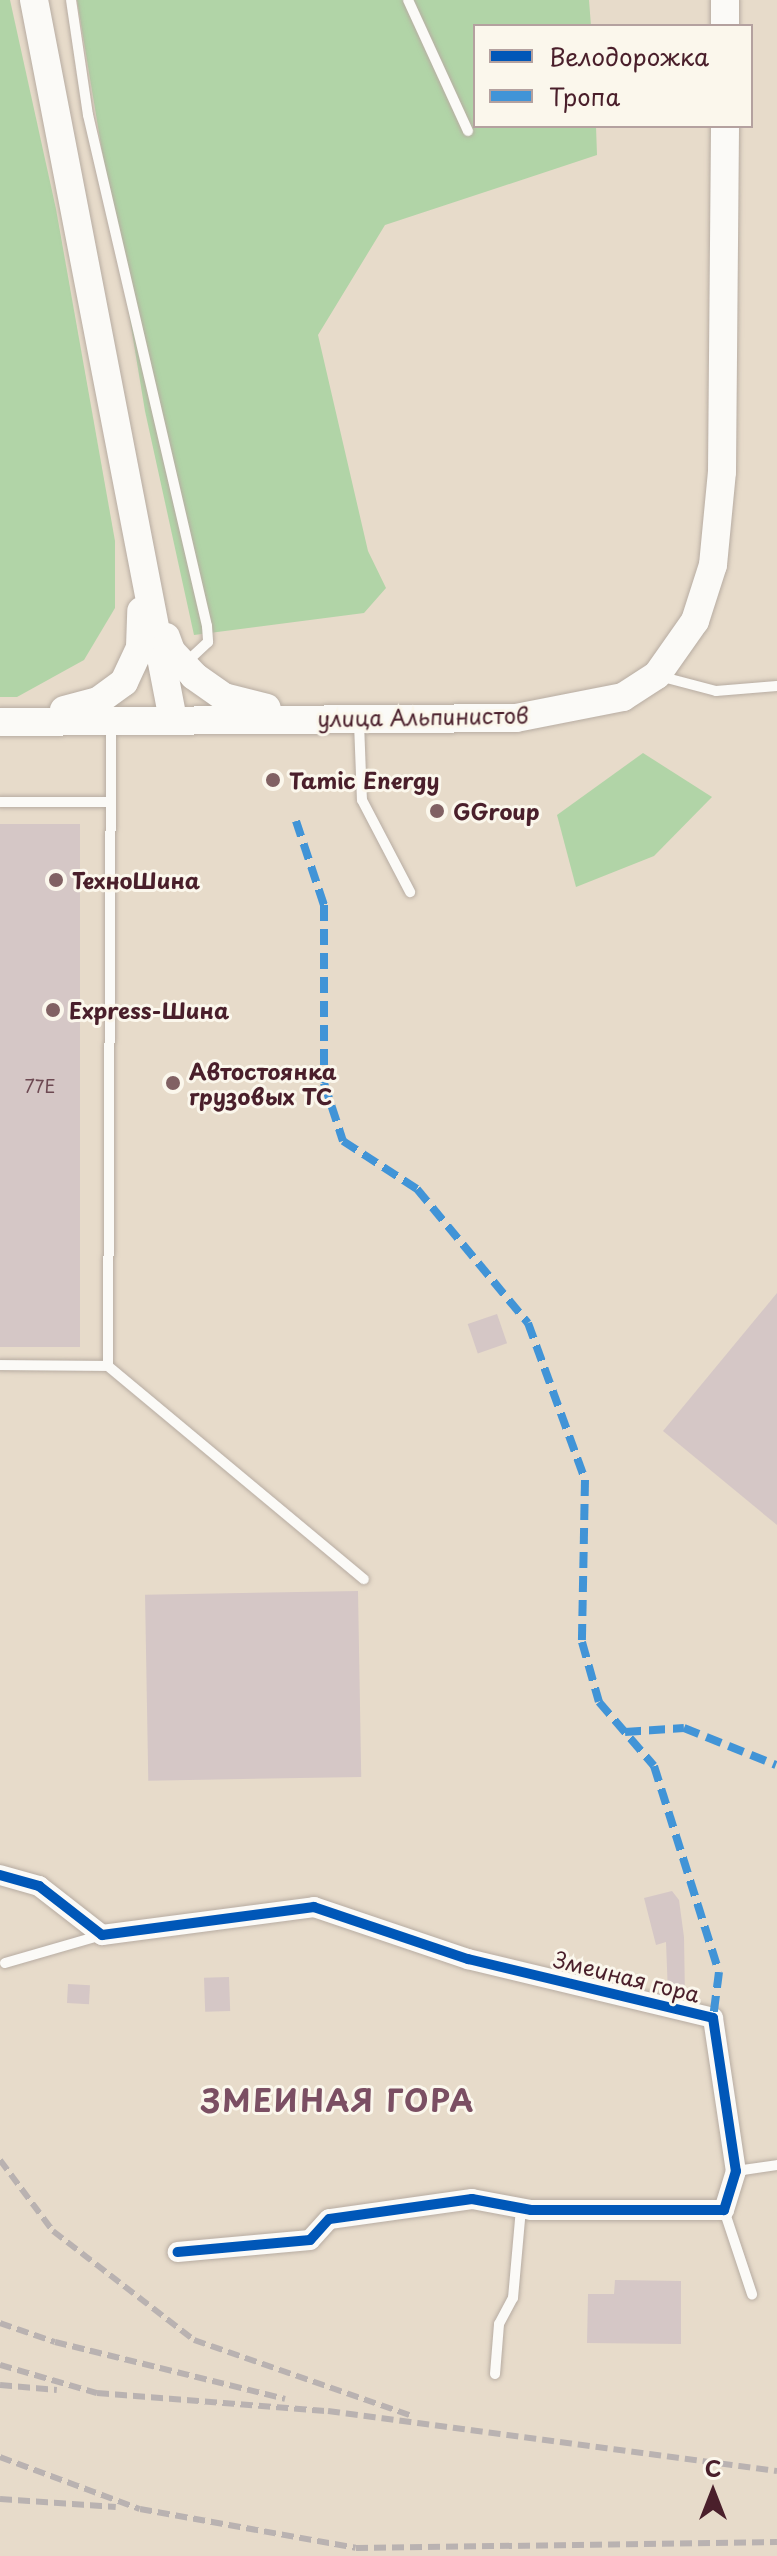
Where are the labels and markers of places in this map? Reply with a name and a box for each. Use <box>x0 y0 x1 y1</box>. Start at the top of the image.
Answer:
place label: Tamic Energy <box>289 767 439 793</box>
marker: Tamic Energy <box>264 771 282 789</box>
place label: GGroup <box>453 798 540 824</box>
marker: GGroup <box>428 802 446 820</box>
place label: ТехноШина <box>72 867 200 893</box>
marker: ТехноШина <box>47 871 65 889</box>
place label: Express-Шина <box>69 997 229 1023</box>
marker: Express-Шина <box>44 1001 62 1019</box>
place label: Автостоянка грузовых ТС <box>189 1057 337 1108</box>
marker: Автостоянка грузовых ТС <box>164 1074 182 1092</box>

